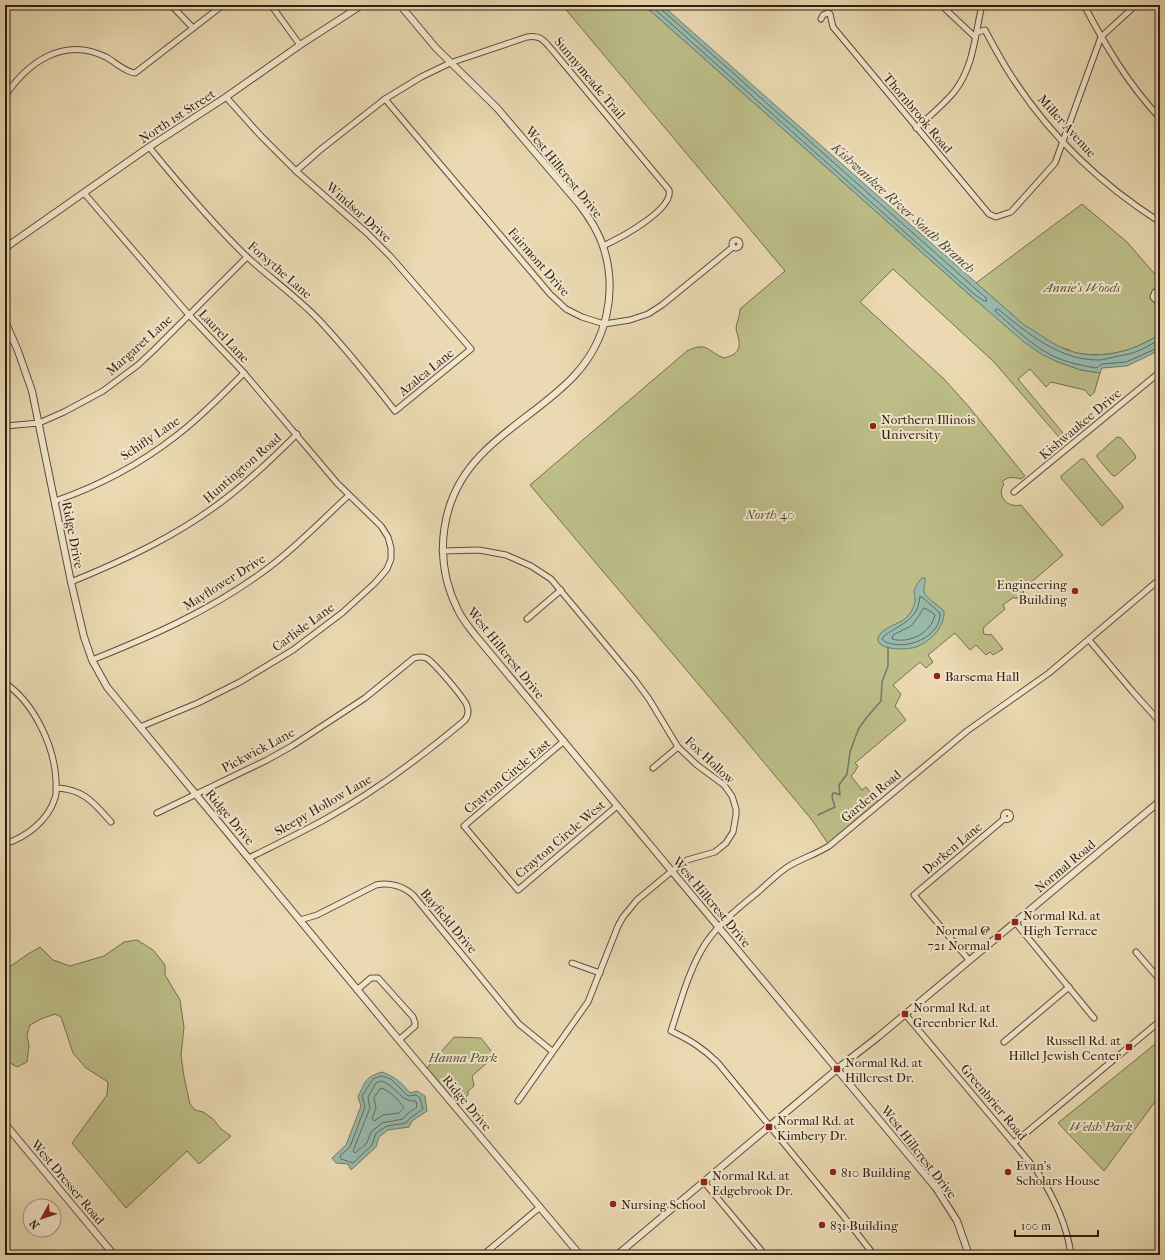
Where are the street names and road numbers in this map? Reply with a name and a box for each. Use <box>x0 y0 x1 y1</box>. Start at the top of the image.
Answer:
street label: Sunnymeade Trail <box>551 34 629 122</box>
street label: Thornbrook Road <box>880 70 956 157</box>
street label: North 1st Street <box>136 86 218 146</box>
street label: Miller Avenue <box>1035 91 1100 161</box>
street label: West Hillcrest Drive <box>522 122 606 221</box>
street label: Windsor Drive <box>323 178 395 246</box>
street label: Fairmont Drive <box>505 225 573 300</box>
street label: Forsythe Lane <box>245 238 315 302</box>
street label: Laurel Lane <box>196 306 253 366</box>
street label: Margaret Lane <box>103 311 175 378</box>
street label: Azalea Lane <box>395 345 457 399</box>
street label: Kishwaukee Drive <box>1036 385 1124 462</box>
street label: Schifly Lane <box>117 412 183 463</box>
street label: Huntington Road <box>200 429 285 506</box>
street label: Ridge Drive <box>59 500 87 570</box>
street label: Mayflower Drive <box>180 550 268 613</box>
street label: Carlisle Lane <box>269 599 337 654</box>
street label: West Hillcrest Drive <box>464 603 548 702</box>
street label: Pickwick Lane <box>219 724 298 775</box>
street label: Fox Hollow <box>682 733 738 787</box>
street label: Crayton Circle East <box>461 735 554 817</box>
street label: Garden Road <box>838 766 905 825</box>
street label: Sleepy Hollow Lane <box>272 771 375 839</box>
street label: Ridge Drive <box>202 786 258 848</box>
street label: Crayton Circle West <box>512 797 608 881</box>
street label: Dorken Lane <box>919 818 985 877</box>
street label: Normal Road <box>1032 836 1099 895</box>
street label: West Hillcrest Drive <box>669 853 755 951</box>
street label: Bayfield Drive <box>418 886 481 957</box>
street label: Greenbrier Road <box>958 1061 1031 1144</box>
street label: Ridge Drive <box>439 1072 495 1134</box>
street label: West Hillcrest Drive <box>878 1102 960 1202</box>
street label: West Dresser Road <box>28 1136 108 1228</box>

